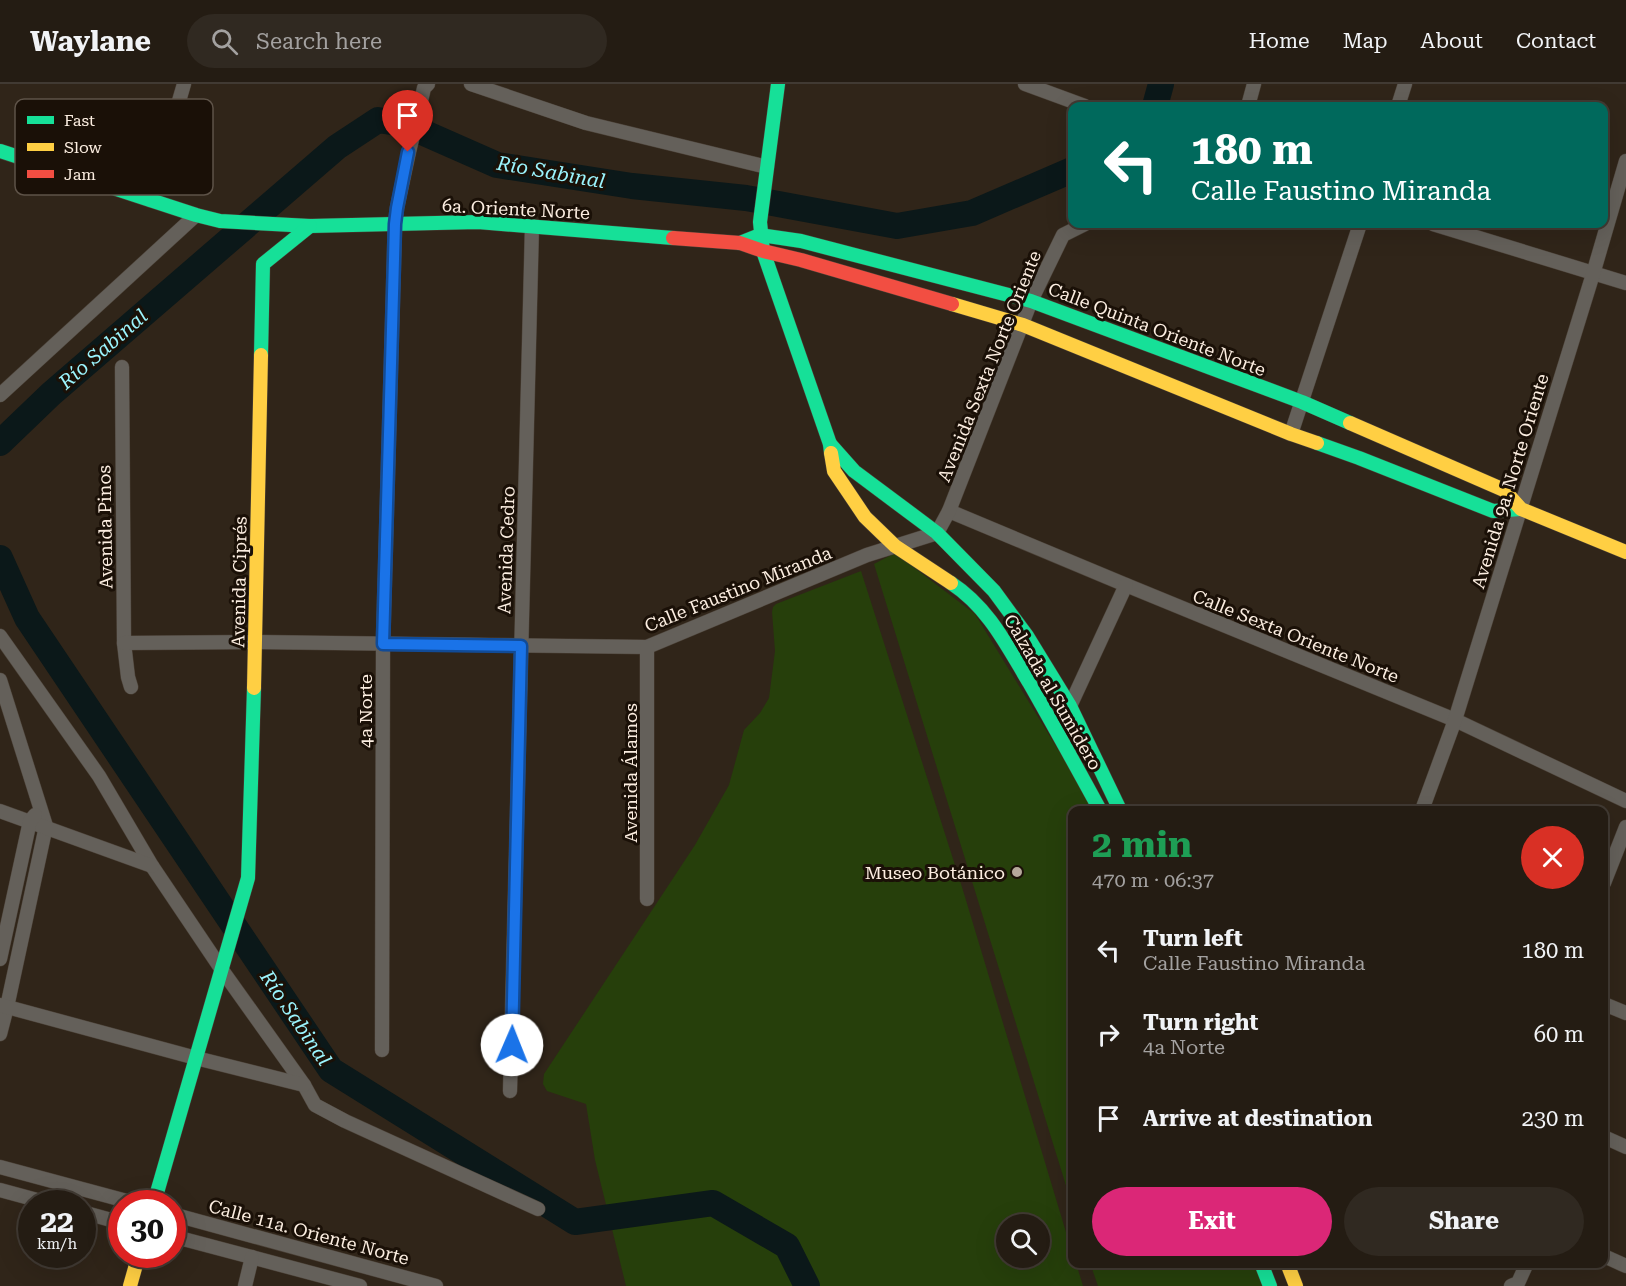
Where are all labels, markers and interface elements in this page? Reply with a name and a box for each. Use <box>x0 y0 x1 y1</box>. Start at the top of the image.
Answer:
search box <box>187 14 607 68</box>
text: Waylane <box>30 25 151 58</box>
icon: search <box>208 25 241 58</box>
text: Search here <box>256 29 382 54</box>
text: Home <box>1249 29 1310 53</box>
text: Map <box>1343 29 1388 53</box>
text: About <box>1421 29 1483 53</box>
text: Contact <box>1516 29 1596 53</box>
pin <box>382 90 433 152</box>
legend <box>15 99 213 195</box>
icon: arrive <box>391 99 424 132</box>
text: Fast <box>64 111 95 130</box>
text: 180 m <box>1191 125 1313 174</box>
icon: left <box>1092 126 1170 204</box>
text: Slow <box>64 138 102 157</box>
water label: Río Sabinal <box>494 151 607 193</box>
text: Jam <box>64 165 96 184</box>
text: Calle Faustino Miranda <box>1191 175 1491 207</box>
street label: 6a. Oriente Norte <box>441 195 591 223</box>
street label: Avenida Sexta Norte Oriente <box>933 247 1045 485</box>
street label: Calle Quinta Oriente Norte <box>1045 278 1269 380</box>
water label: Río Sabinal <box>53 304 152 395</box>
street label: Avenida 9a. Norte Oriente <box>1467 371 1553 591</box>
street label: Avenida Pinos <box>93 465 117 589</box>
street label: Avenida Cedro <box>493 486 519 614</box>
street label: Avenida Ciprés <box>227 516 251 648</box>
street label: Calle Faustino Miranda <box>641 542 835 636</box>
street label: Calle Sexta Oriente Norte <box>1190 585 1402 687</box>
street label: Calzada al Sumidero <box>1000 610 1106 774</box>
street label: 4a Norte <box>355 674 376 748</box>
street label: Avenida Álamos <box>620 703 641 843</box>
text: 2 min <box>1092 824 1192 866</box>
button: close <box>1521 826 1584 889</box>
place label: Museo Botánico <box>865 862 1005 883</box>
marker: Museo Botánico <box>1010 865 1024 879</box>
text: 470 m · 06:37 <box>1092 868 1214 892</box>
text: Turn left <box>1143 926 1243 951</box>
icon: left <box>1092 934 1125 967</box>
text: 180 m <box>1521 938 1584 963</box>
text: Calle Faustino Miranda <box>1143 951 1365 975</box>
water label: Río Sabinal <box>255 965 337 1070</box>
text: Turn right <box>1143 1010 1258 1035</box>
position arrow <box>480 1013 544 1077</box>
icon: right <box>1092 1018 1125 1051</box>
text: 60 m <box>1534 1022 1584 1047</box>
text: 4a Norte <box>1143 1035 1225 1059</box>
icon: arrive <box>1092 1102 1125 1135</box>
text: Arrive at destination <box>1143 1106 1372 1131</box>
text: 230 m <box>1521 1106 1584 1131</box>
button: Exit <box>1092 1187 1332 1256</box>
button: Share <box>1344 1187 1584 1256</box>
speed limit sign: 30 <box>108 1190 186 1268</box>
street label: Calle 11a. Oriente Norte <box>207 1195 412 1269</box>
text: 22 <box>40 1204 74 1239</box>
map controls <box>996 1214 1050 1268</box>
button: search <box>996 1214 1050 1268</box>
text: km/h <box>37 1235 77 1253</box>

